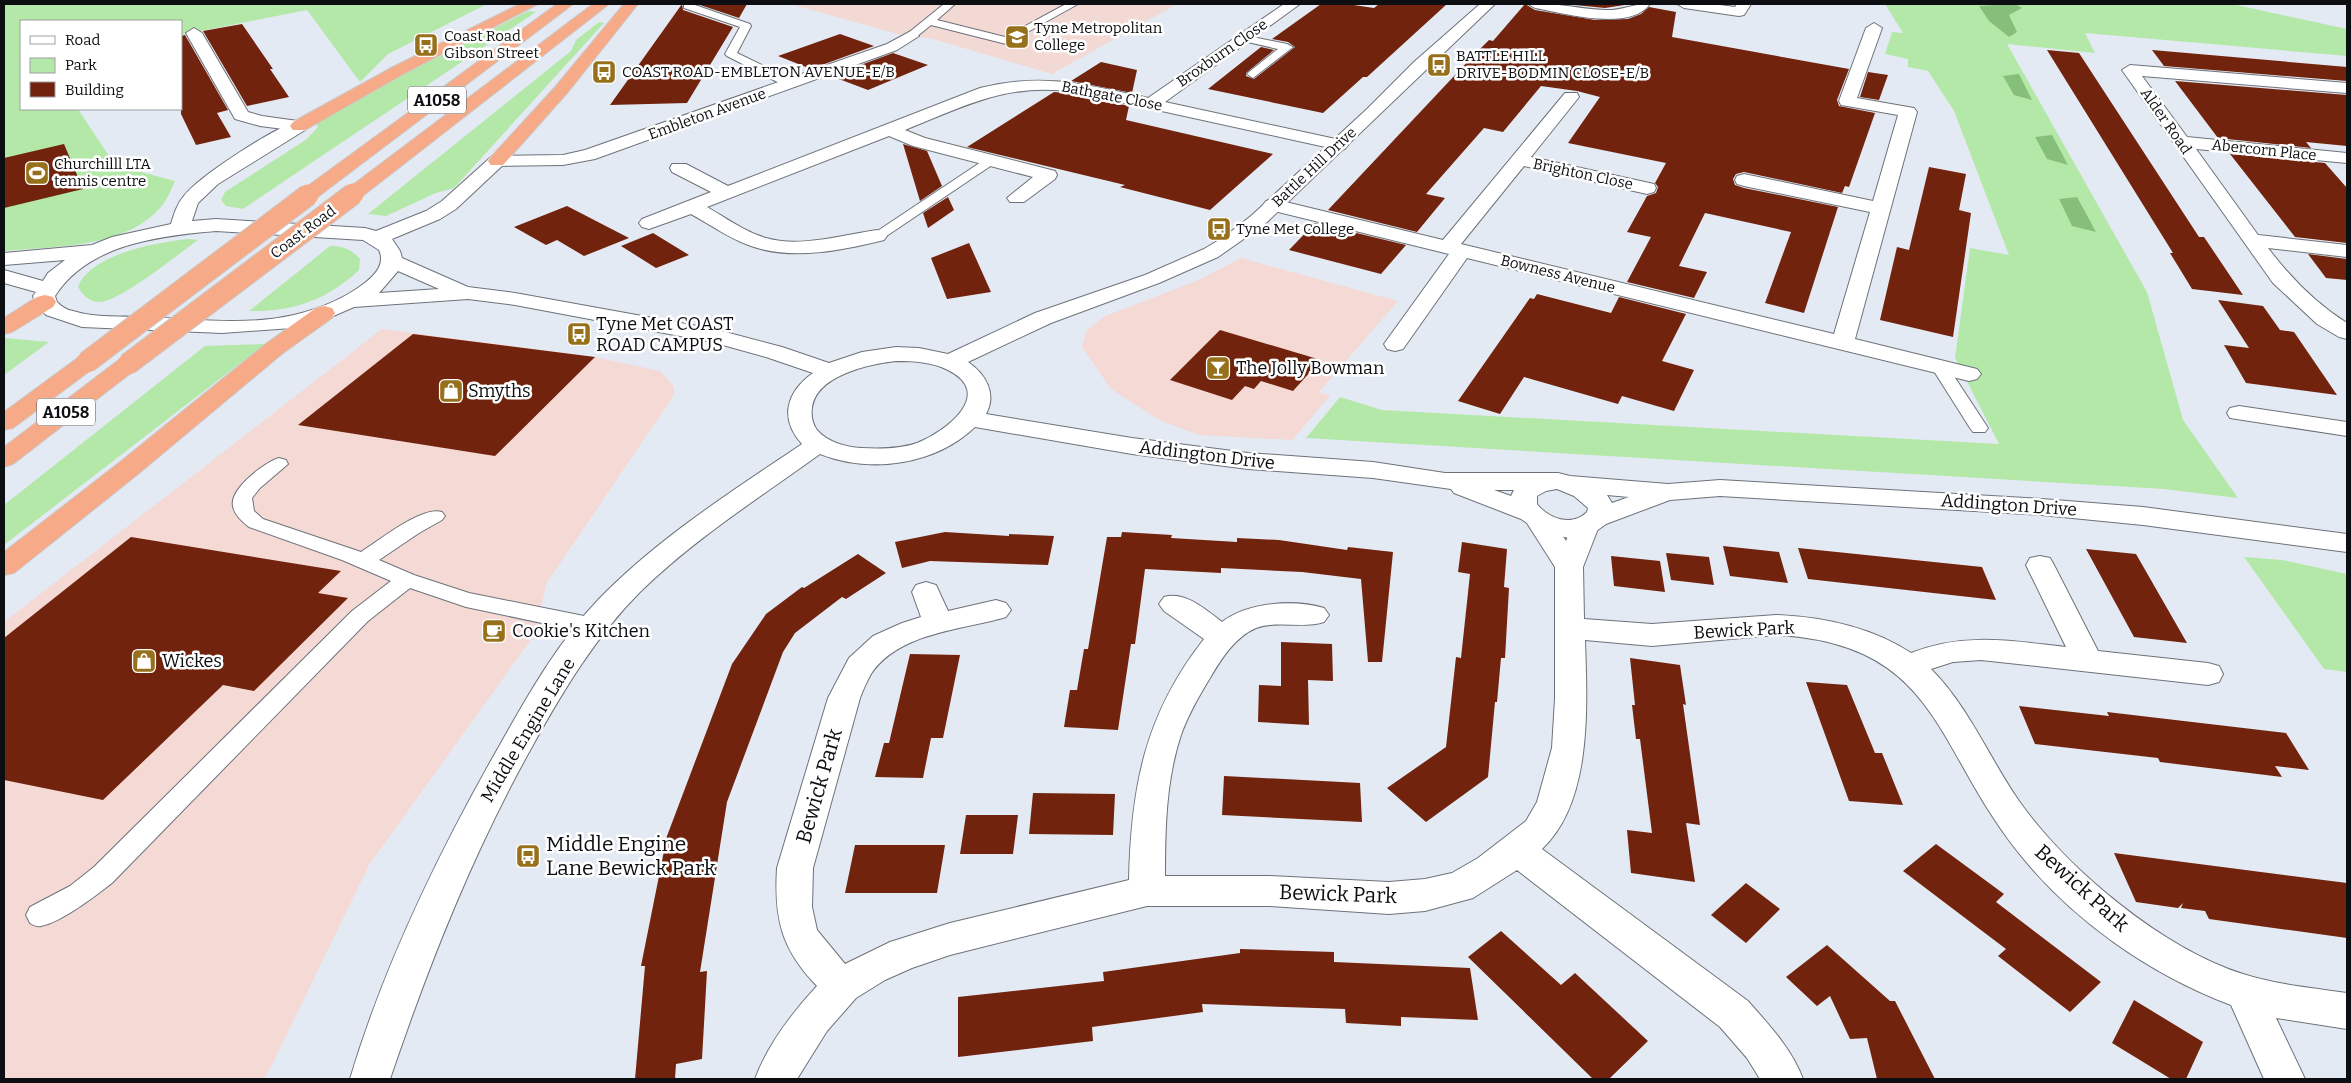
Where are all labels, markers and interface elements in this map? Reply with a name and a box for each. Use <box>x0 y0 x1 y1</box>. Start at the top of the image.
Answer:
street label: Broxburn Close <box>1173 15 1271 91</box>
place label: Tyne Metropolitan College <box>1034 19 1163 54</box>
legend <box>20 20 182 110</box>
school or university icon: Tyne Metropolitan College <box>1004 24 1030 50</box>
place label: Coast Road Gibson Street <box>444 27 539 62</box>
text: Road <box>65 31 100 49</box>
bus stop icon: Coast Road Gibson Street <box>413 32 439 58</box>
place label: BATTLE HILL DRIVE-BODMIN CLOSE-E/B <box>1456 47 1649 82</box>
bus stop icon: BATTLE HILL DRIVE-BODMIN CLOSE-E/B <box>1426 52 1452 78</box>
text: Park <box>65 56 97 74</box>
bus stop icon: COAST ROAD-EMBLETON AVENUE-E/B <box>591 59 617 85</box>
place label: COAST ROAD-EMBLETON AVENUE-E/B <box>622 63 895 81</box>
street label: Bathgate Close <box>1060 77 1164 115</box>
text: Building <box>65 81 124 99</box>
street label: Embleton Avenue <box>646 84 768 144</box>
street label: Alder Road <box>2137 84 2195 158</box>
road number: A1058 <box>408 86 466 114</box>
street label: Battle Hill Drive <box>1268 123 1360 211</box>
street label: Abercorn Place <box>2211 136 2317 164</box>
place label: Churchilll LTA tennis centre <box>54 155 151 190</box>
street label: Brighton Close <box>1531 155 1635 193</box>
sports icon: Churchilll LTA tennis centre <box>24 160 50 186</box>
street label: Coast Road <box>267 202 339 262</box>
bus stop icon: Tyne Met College <box>1206 216 1232 242</box>
place label: Tyne Met College <box>1236 220 1354 238</box>
street label: Bowness Avenue <box>1499 251 1617 297</box>
place label: Tyne Met COAST ROAD CAMPUS <box>596 313 734 356</box>
bus stop icon: Tyne Met COAST ROAD CAMPUS <box>566 321 592 347</box>
bar icon: The Jolly Bowman <box>1205 355 1231 381</box>
place label: The Jolly Bowman <box>1236 357 1385 379</box>
shop icon: Smyths <box>438 378 464 404</box>
place label: Smyths <box>468 380 531 402</box>
road number: A1058 <box>37 398 95 426</box>
street label: Addington Drive <box>1138 436 1276 474</box>
street label: Addington Drive <box>1940 489 2078 521</box>
street label: Bewick Park <box>1693 616 1796 644</box>
cafe icon: Cookie's Kitchen <box>481 618 507 644</box>
place label: Cookie's Kitchen <box>512 620 650 642</box>
shop icon: Wickes <box>131 648 157 674</box>
place label: Wickes <box>162 650 222 672</box>
street label: Middle Engine Lane <box>476 654 580 806</box>
street label: Bewick Park <box>790 726 848 846</box>
place label: Middle Engine Lane Bewick Park <box>546 831 716 881</box>
street label: Bewick Park <box>2029 839 2135 937</box>
bus stop icon: Middle Engine Lane Bewick Park <box>515 843 541 869</box>
street label: Bewick Park <box>1279 879 1398 909</box>

